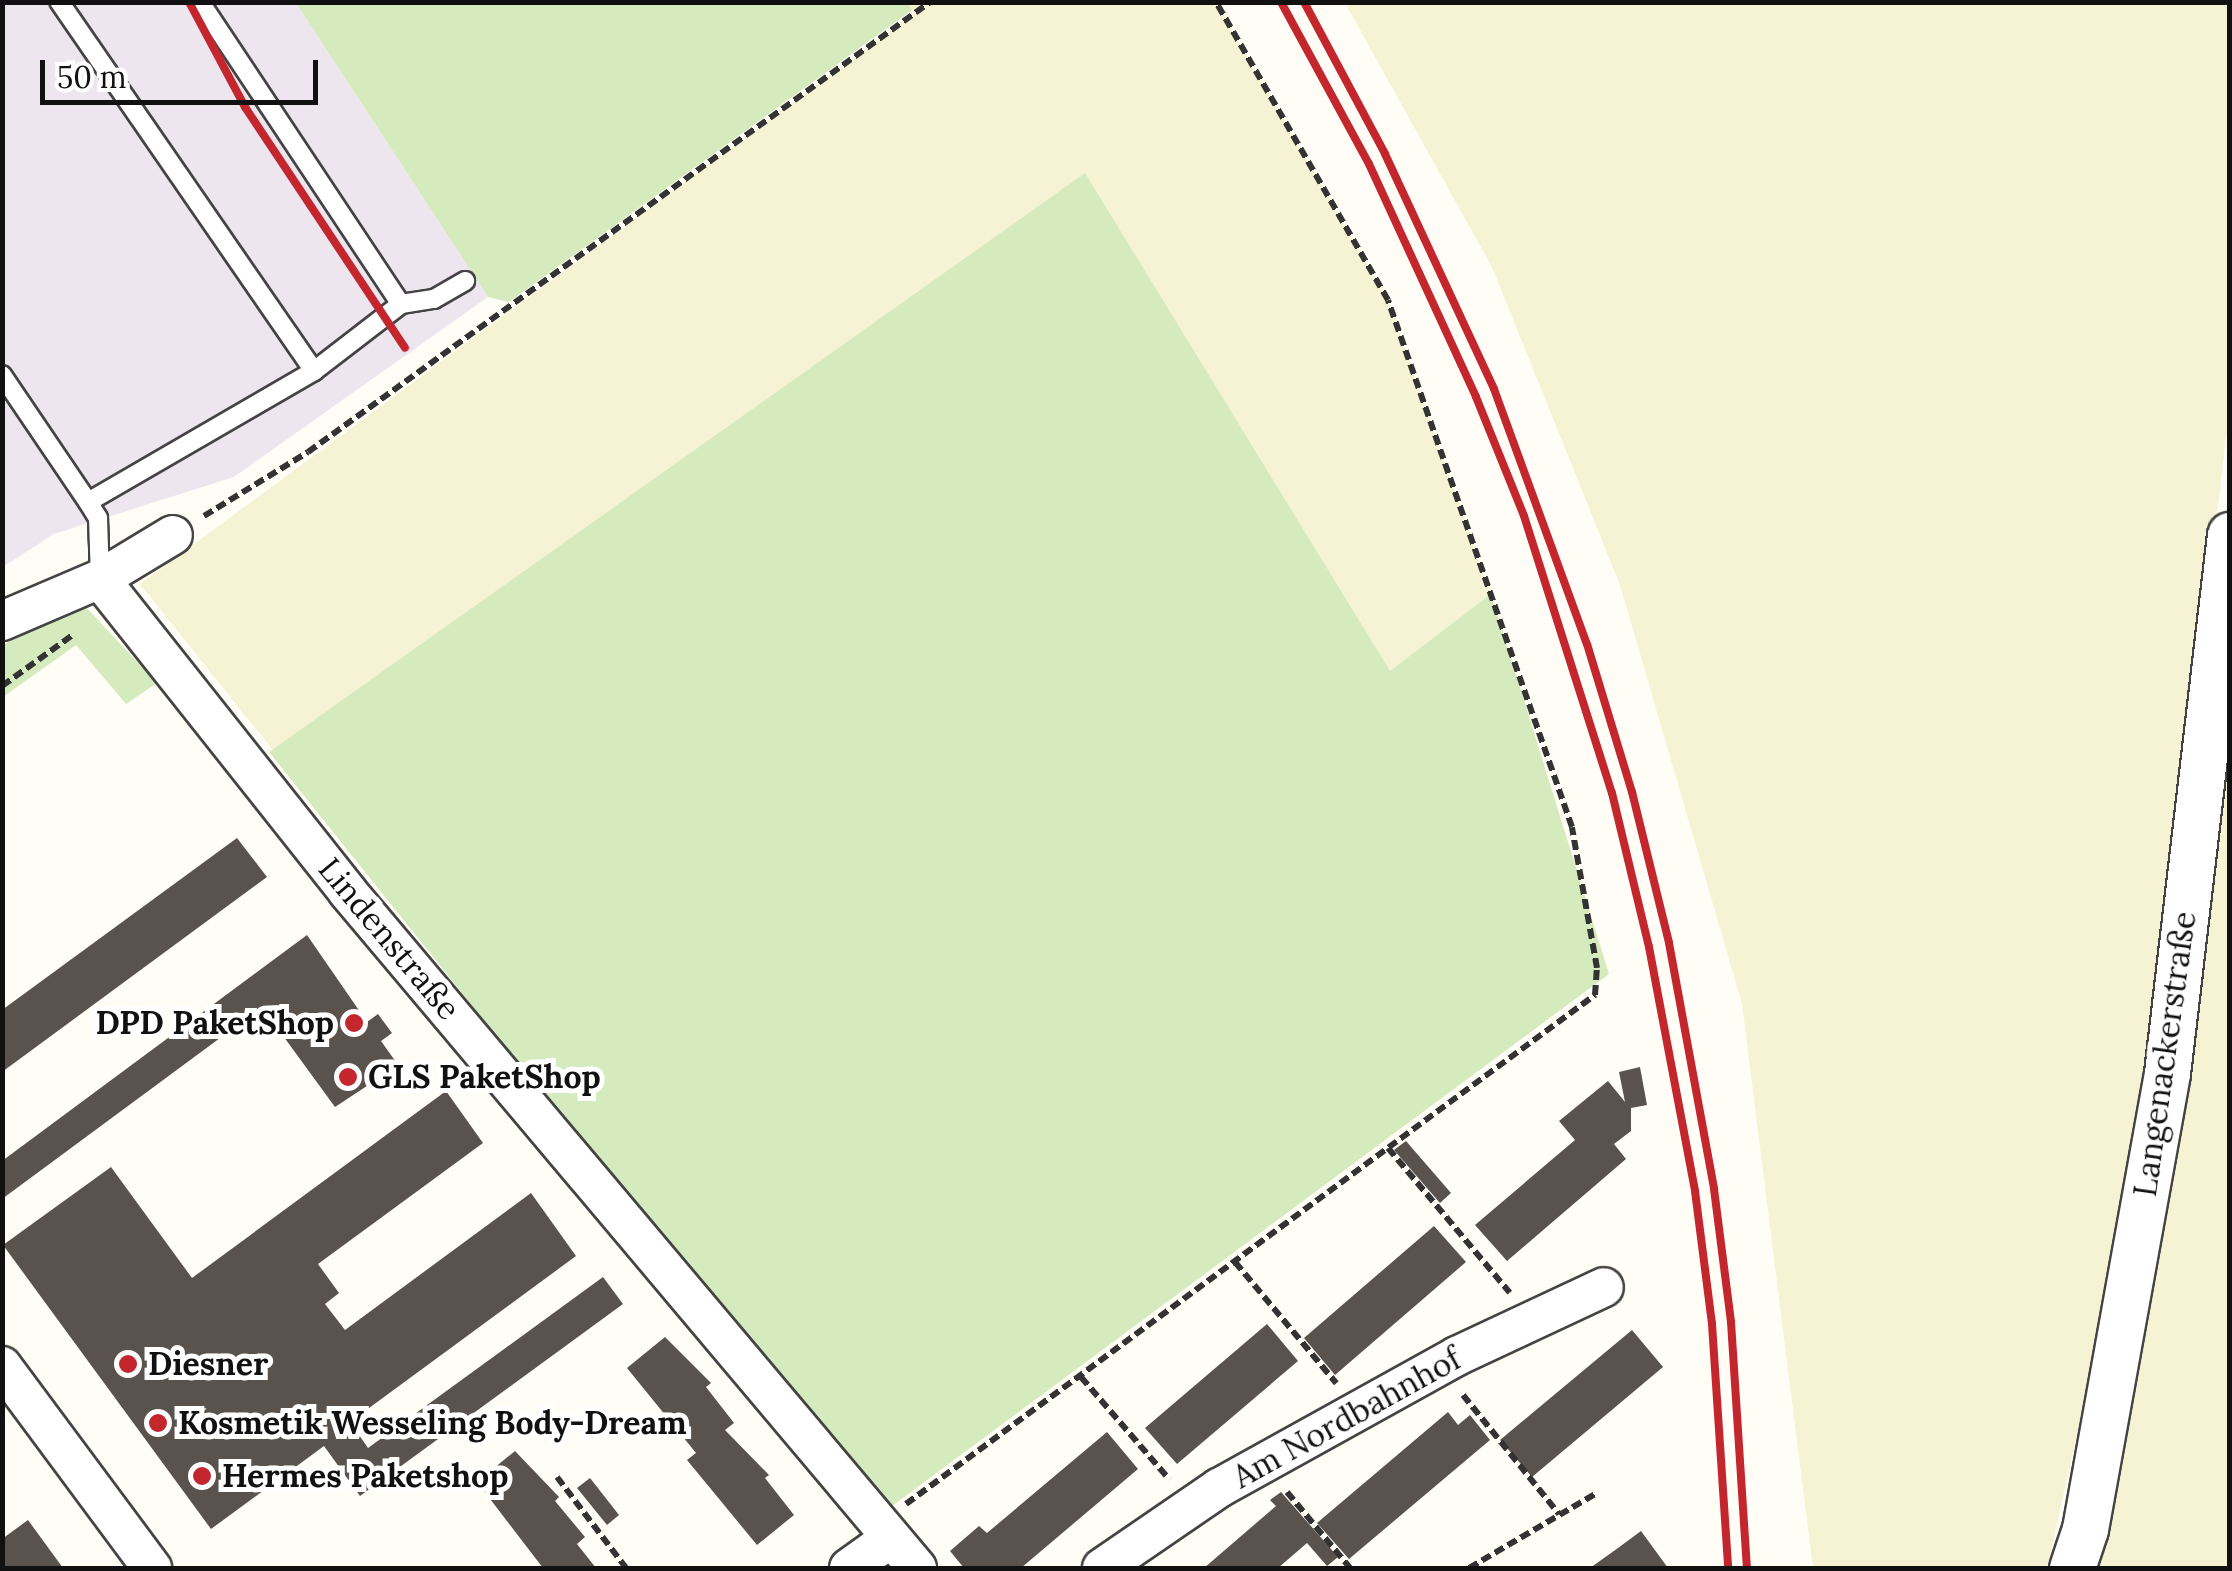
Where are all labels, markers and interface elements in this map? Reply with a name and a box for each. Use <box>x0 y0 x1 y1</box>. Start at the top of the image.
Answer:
scale bar <box>45 40 322 102</box>
text: 50 m <box>57 58 127 96</box>
street label: Lindenstraße <box>310 850 468 1028</box>
street label: Langenackerstraße <box>2126 909 2204 1199</box>
place label: DPD PaketShop <box>95 1004 334 1042</box>
marker: DPD PaketShop <box>343 1012 365 1034</box>
place label: GLS PaketShop <box>368 1058 601 1096</box>
marker: GLS PaketShop <box>337 1066 359 1088</box>
street label: Am Nordbahnhof <box>1226 1339 1468 1497</box>
place label: Diesner <box>148 1345 268 1383</box>
marker: Diesner <box>117 1353 139 1375</box>
place label: Kosmetik Wesseling Body-Dream <box>178 1404 687 1442</box>
marker: Kosmetik Wesseling Body-Dream <box>147 1412 169 1434</box>
place label: Hermes Paketshop <box>222 1457 508 1495</box>
marker: Hermes Paketshop <box>191 1465 213 1487</box>

